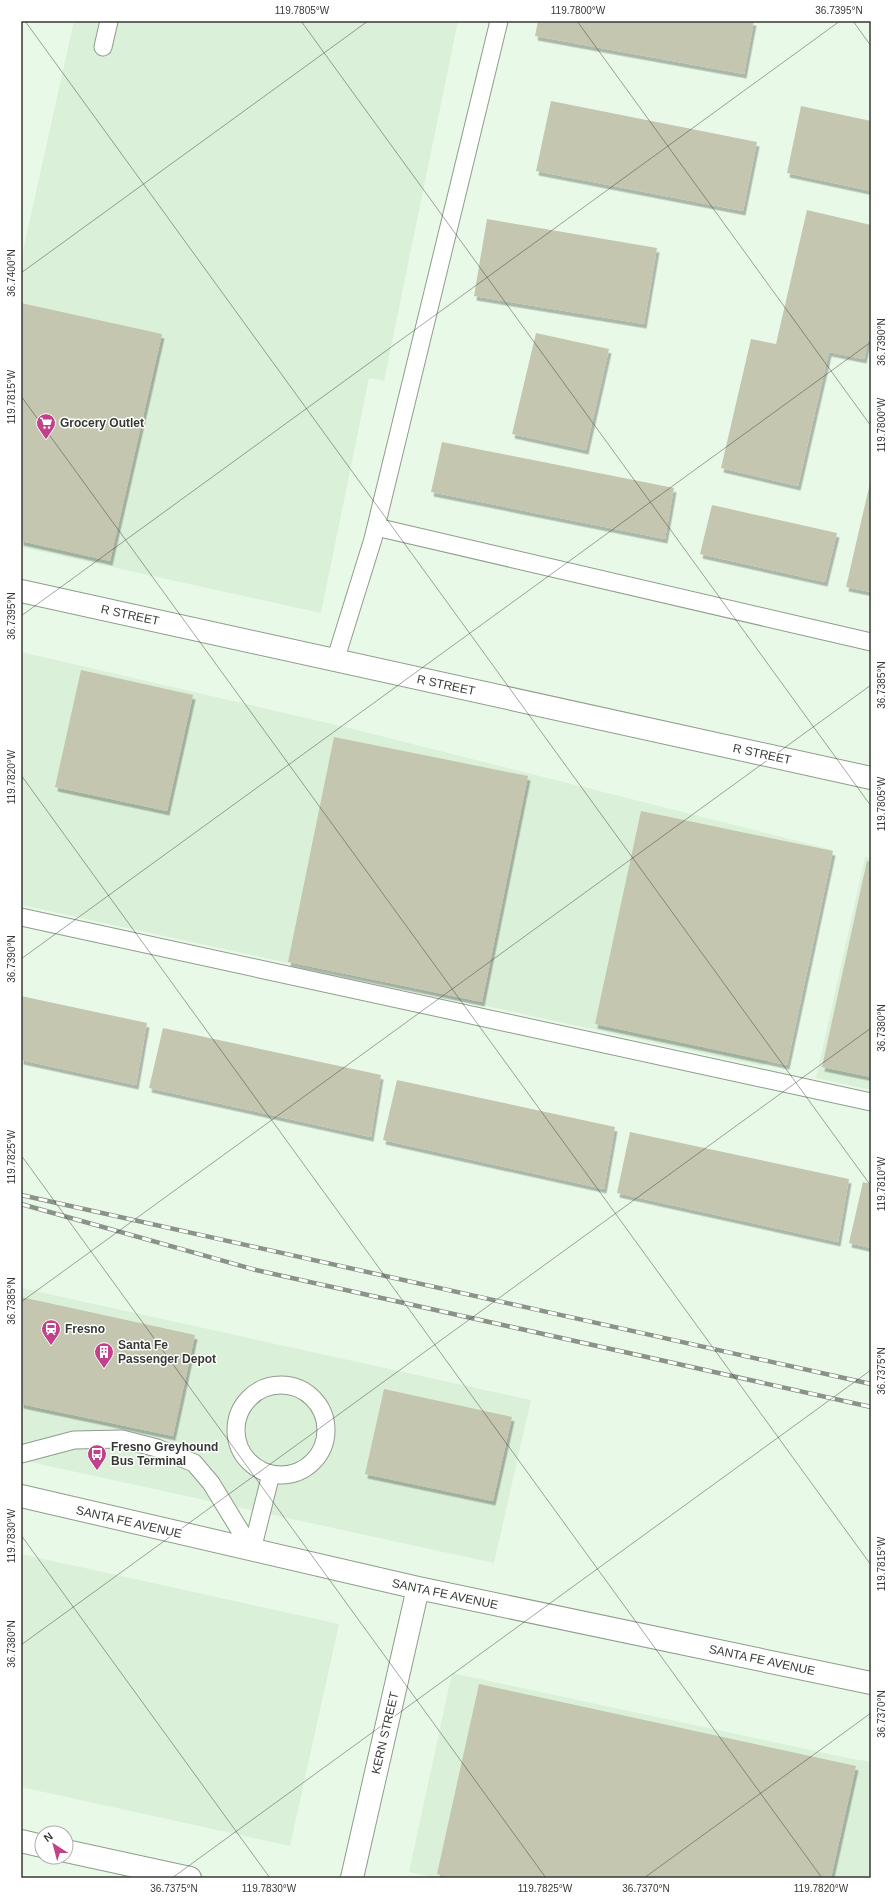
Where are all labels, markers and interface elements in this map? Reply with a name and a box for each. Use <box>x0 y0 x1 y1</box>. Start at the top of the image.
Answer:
text: 119.7805°W <box>275 5 330 16</box>
text: 119.7800°W <box>551 5 606 16</box>
text: 36.7395°N <box>815 5 863 16</box>
text: 36.7400°N <box>6 249 17 297</box>
text: 36.7390°N <box>876 318 887 366</box>
text: 119.7815°W <box>6 369 17 424</box>
text: 119.7800°W <box>876 397 887 452</box>
supermarket icon: Grocery Outlet <box>35 412 57 440</box>
place label: Grocery Outlet <box>60 416 144 430</box>
text: 36.7395°N <box>6 592 17 640</box>
street label: R STREET <box>100 602 161 628</box>
text: 36.7385°N <box>876 661 887 709</box>
street label: R STREET <box>416 672 477 698</box>
street label: R STREET <box>732 741 793 767</box>
text: 119.7820°W <box>6 749 17 804</box>
text: 119.7805°W <box>876 776 887 831</box>
text: 36.7390°N <box>6 935 17 983</box>
text: 36.7380°N <box>876 1004 887 1052</box>
text: 119.7825°W <box>6 1129 17 1184</box>
text: 119.7810°W <box>876 1156 887 1211</box>
text: 36.7385°N <box>6 1277 17 1325</box>
station icon: Fresno <box>40 1318 62 1346</box>
place label: Fresno <box>65 1322 105 1336</box>
place label: Santa Fe Passenger Depot <box>118 1338 216 1366</box>
building icon: Santa Fe Passenger Depot <box>93 1341 115 1369</box>
text: 36.7375°N <box>876 1347 887 1395</box>
place label: Fresno Greyhound Bus Terminal <box>111 1440 218 1468</box>
bus stop icon: Fresno Greyhound Bus Terminal <box>86 1443 108 1471</box>
street label: SANTA FE AVENUE <box>75 1503 183 1541</box>
text: 119.7830°W <box>6 1508 17 1563</box>
text: 119.7815°W <box>876 1536 887 1591</box>
street label: SANTA FE AVENUE <box>391 1576 499 1612</box>
text: 36.7380°N <box>6 1620 17 1668</box>
street label: SANTA FE AVENUE <box>708 1642 816 1678</box>
street label: KERN STREET <box>369 1690 401 1776</box>
text: 36.7370°N <box>876 1690 887 1738</box>
north arrow <box>34 1825 74 1865</box>
text: N <box>41 1830 55 1844</box>
text: 36.7375°N <box>150 1883 198 1894</box>
text: 119.7830°W <box>242 1883 297 1894</box>
text: 119.7825°W <box>518 1883 573 1894</box>
text: 36.7370°N <box>622 1883 670 1894</box>
text: 119.7820°W <box>794 1883 849 1894</box>

